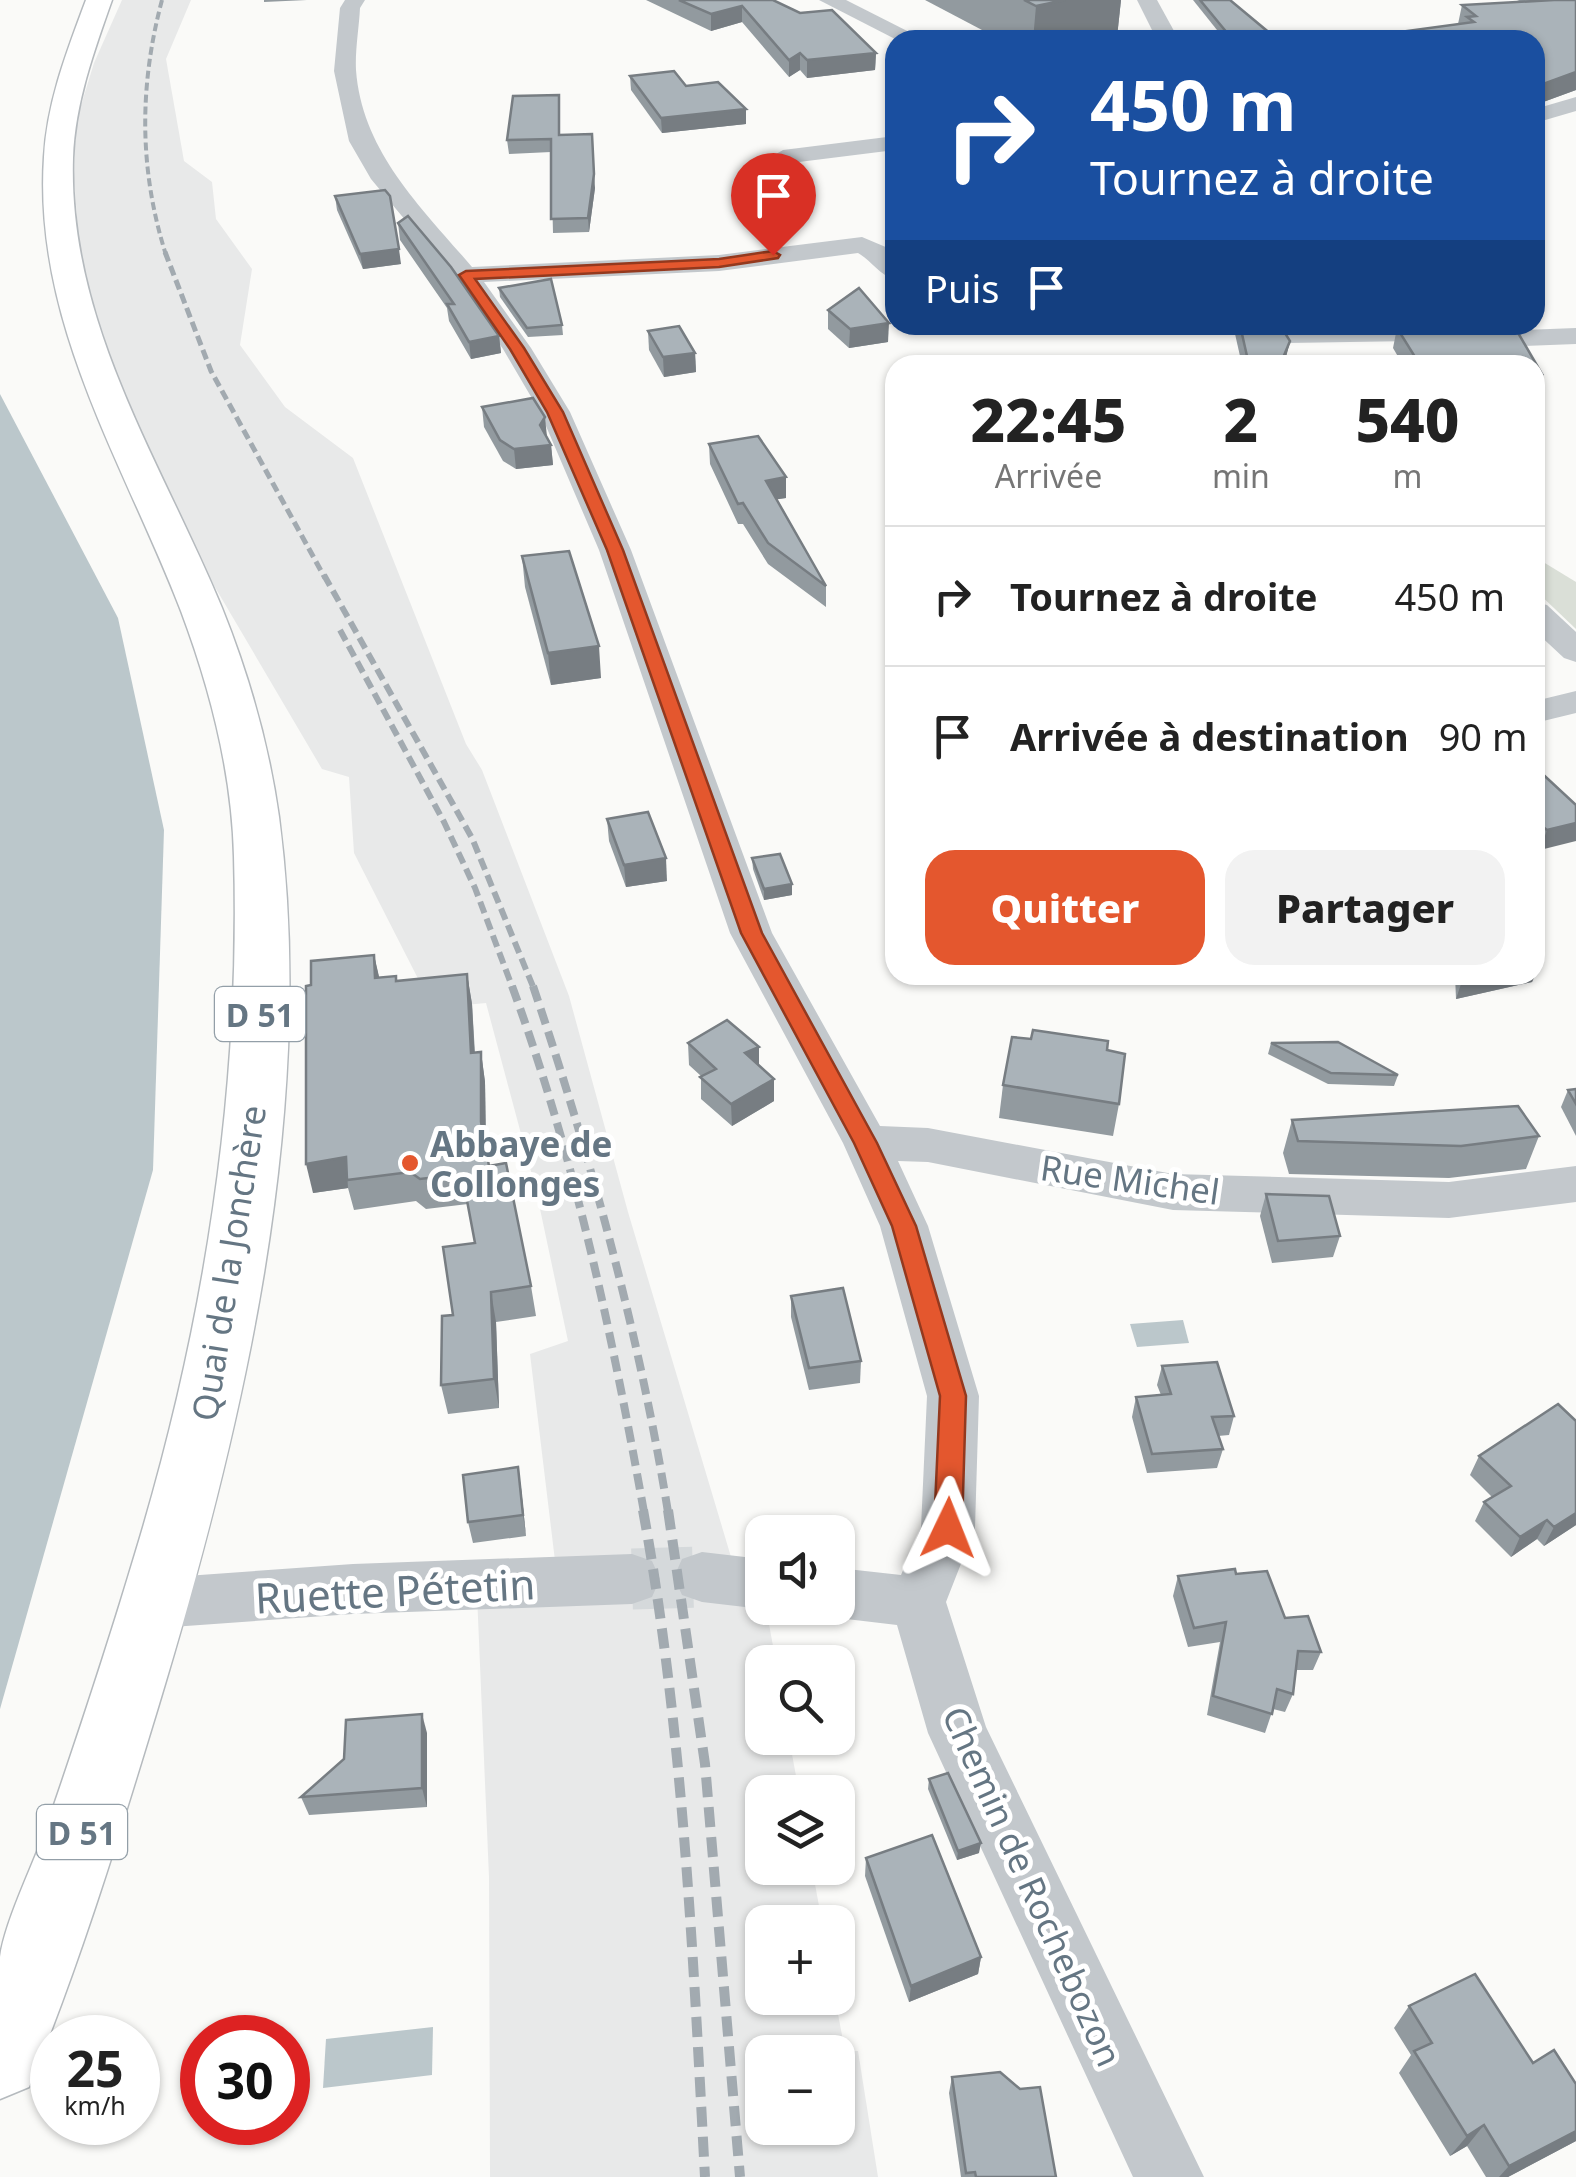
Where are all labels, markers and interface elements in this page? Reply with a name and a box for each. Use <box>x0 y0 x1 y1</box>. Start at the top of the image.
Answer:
text: 450 m <box>1090 56 1297 152</box>
icon: right <box>925 70 1055 200</box>
text: Tournez à droite <box>1090 147 1434 208</box>
pin <box>731 153 816 256</box>
icon: arrive <box>746 168 801 223</box>
icon: arrive <box>1019 260 1074 315</box>
text: Puis <box>925 262 999 314</box>
text: 22:45 <box>971 378 1126 460</box>
text: 2 <box>1224 378 1258 460</box>
text: 540 <box>1355 378 1459 460</box>
text: Arrivée <box>995 454 1102 497</box>
text: min <box>1212 454 1270 497</box>
text: m <box>1392 454 1422 497</box>
icon: right <box>925 569 980 624</box>
text: Tournez à droite <box>1010 570 1318 622</box>
text: 450 m <box>1394 570 1505 622</box>
icon: arrive <box>925 709 980 764</box>
text: Arrivée à destination <box>1010 710 1409 762</box>
text: 90 m <box>1439 710 1528 762</box>
button: Quitter <box>925 850 1205 965</box>
button: Partager <box>1225 850 1505 965</box>
road number: D 51 <box>215 987 305 1041</box>
street label: Quai de la Jonchère <box>180 1102 276 1424</box>
place label: Abbaye de Collonges <box>430 1120 612 1207</box>
street label: Rue Michel <box>1037 1143 1223 1215</box>
marker: Abbaye de Collonges <box>399 1152 421 1174</box>
position arrow <box>896 1476 1000 1580</box>
map controls <box>745 1515 855 2145</box>
button: sound <box>745 1515 855 1625</box>
street label: Ruette Pétetin <box>253 1554 537 1626</box>
button: search <box>745 1645 855 1755</box>
street label: Chemin de Rochebozon <box>932 1699 1134 2073</box>
button: layers <box>745 1775 855 1885</box>
road number: D 51 <box>37 1805 127 1859</box>
button: + <box>745 1905 855 2015</box>
speed limit sign: 30 <box>180 2015 310 2145</box>
text: 25 <box>66 2034 124 2102</box>
button: − <box>745 2035 855 2145</box>
text: km/h <box>64 2088 126 2122</box>

